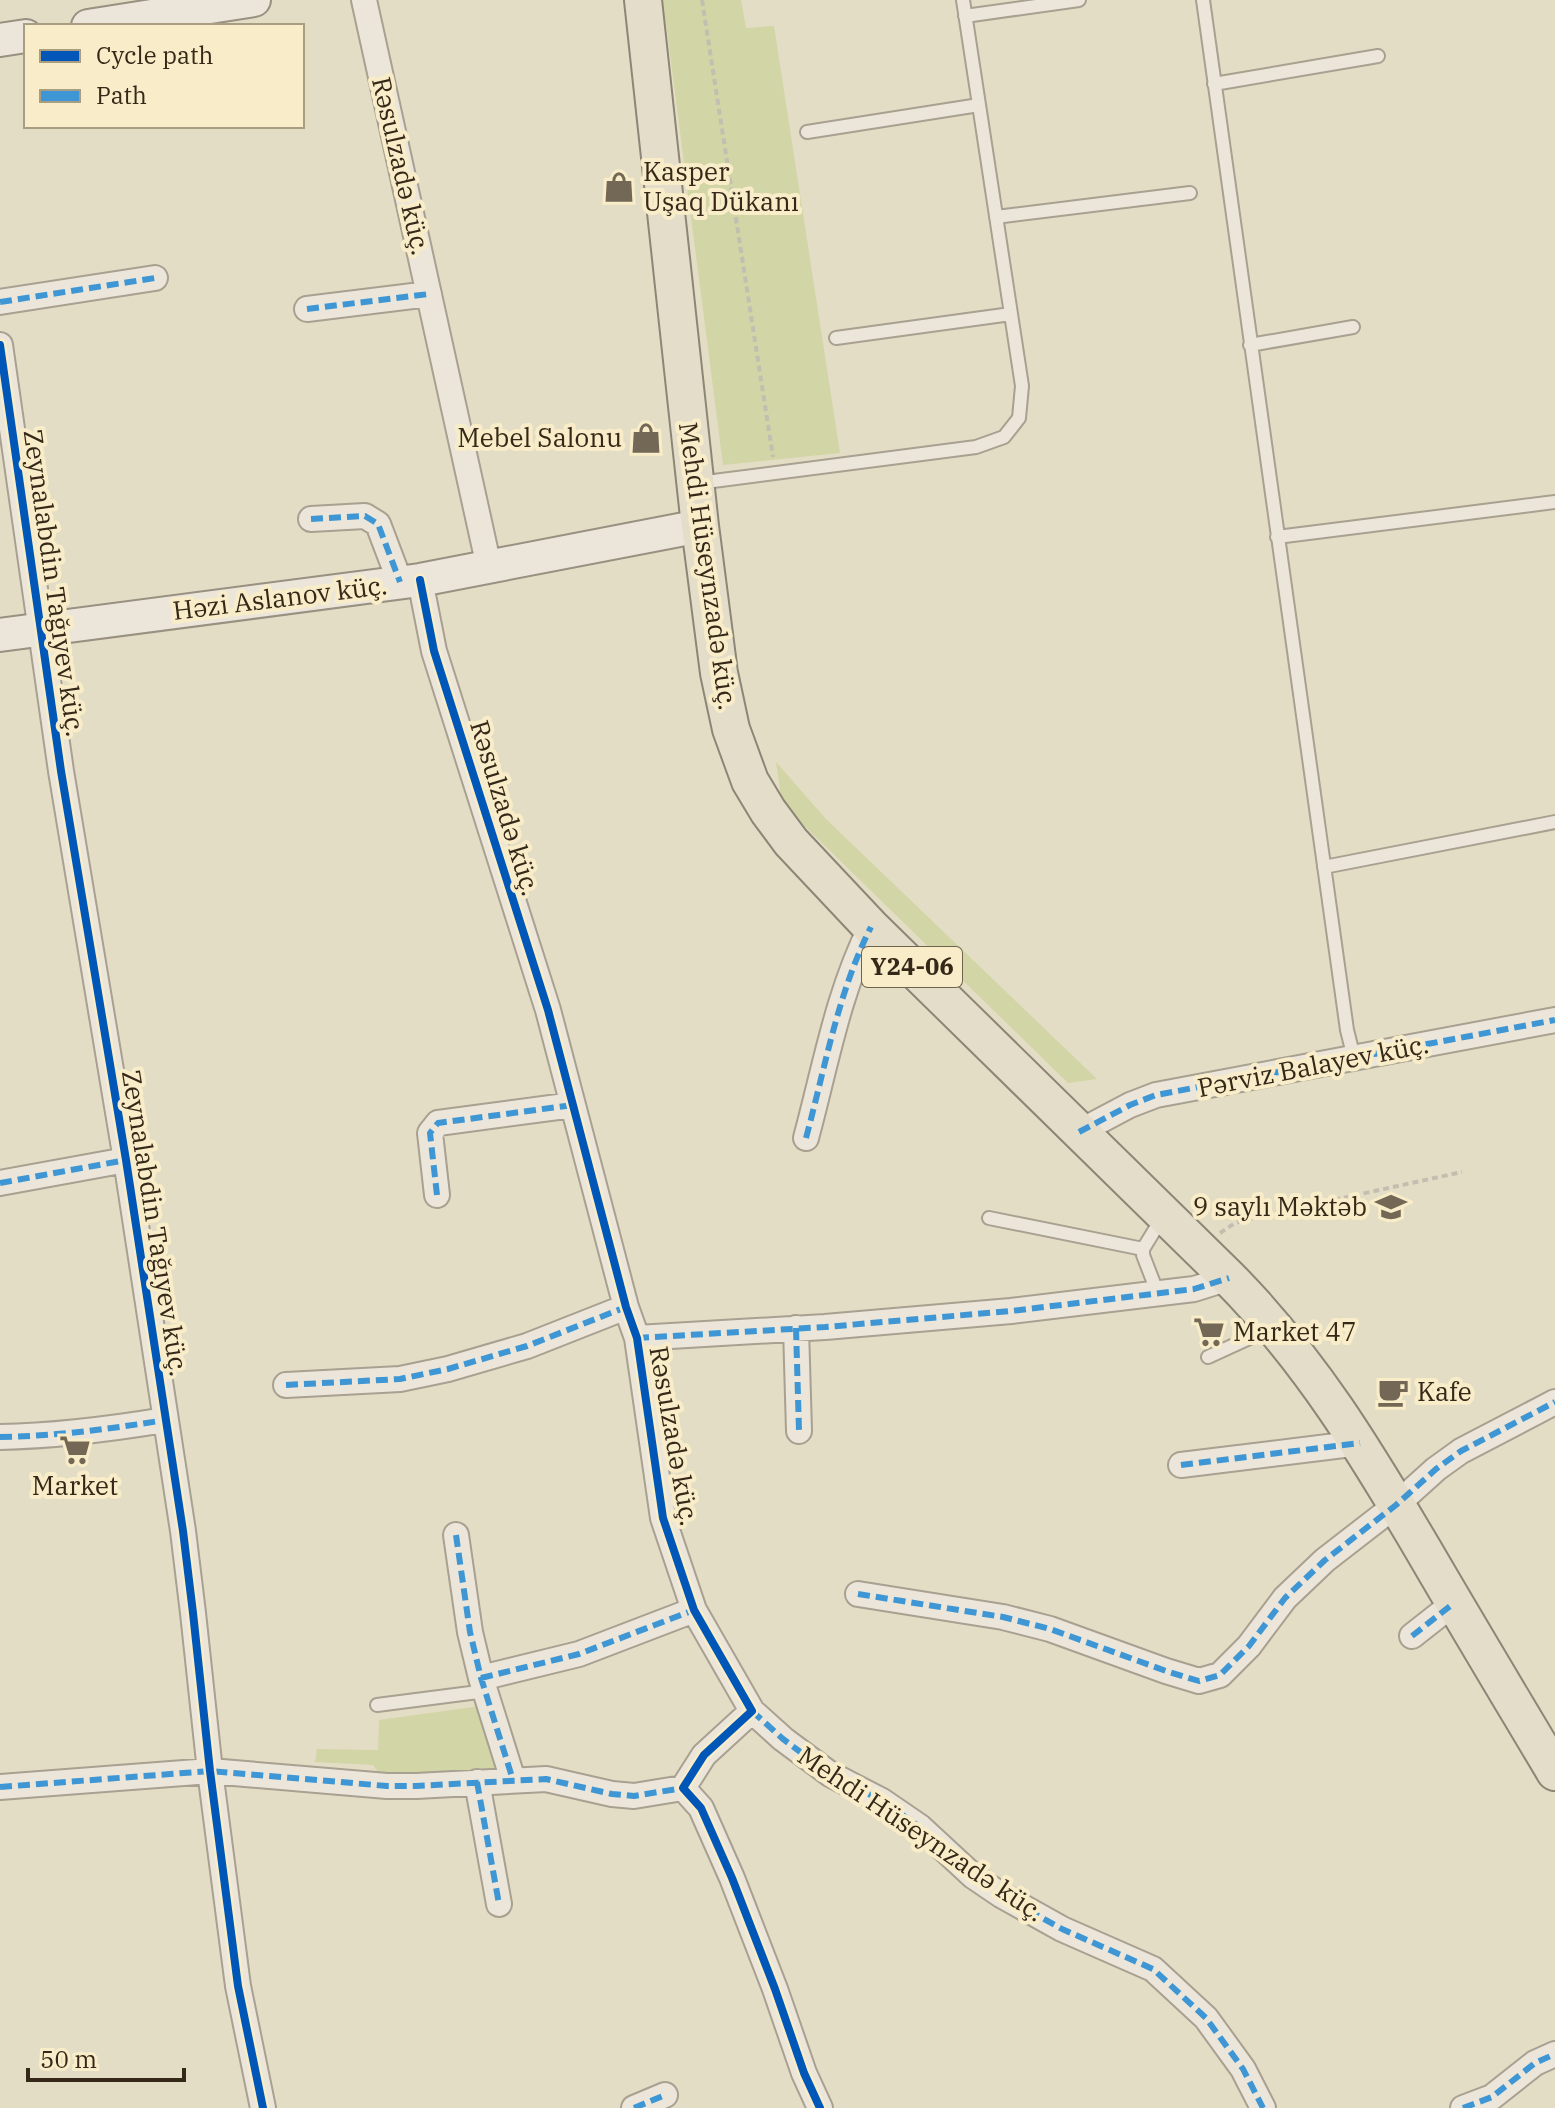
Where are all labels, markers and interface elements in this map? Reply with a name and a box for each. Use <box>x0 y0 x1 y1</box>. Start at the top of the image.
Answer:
legend <box>24 24 304 128</box>
text: Cycle path <box>96 39 213 71</box>
street label: Rəsulzadə küç. <box>365 73 439 258</box>
text: Path <box>96 79 147 111</box>
place label: Kasper Uşaq Dükanı <box>643 154 799 218</box>
shop icon: Kasper Uşaq Dükanı <box>602 170 636 204</box>
place label: Mebel Salonu <box>457 420 622 454</box>
street label: Mehdi Hüseynzadə küç. <box>672 420 746 712</box>
shop icon: Mebel Salonu <box>629 421 663 455</box>
street label: Zeynalabdin Tağıyev küç. <box>17 427 93 739</box>
street label: Həzi Aslanov küç. <box>171 567 389 627</box>
street label: Rəsulzadə küç. <box>463 716 549 900</box>
road number: Y24-06 <box>862 947 962 987</box>
street label: Pərviz Balayev küç. <box>1194 1026 1431 1104</box>
street label: Zeynalabdin Tağıyev küç. <box>115 1067 197 1379</box>
place label: 9 saylı Məktəb <box>1193 1189 1367 1223</box>
school or university icon: 9 saylı Məktəb <box>1374 1190 1408 1224</box>
place label: Market 47 <box>1233 1314 1357 1348</box>
supermarket icon: Market 47 <box>1192 1315 1226 1349</box>
street label: Rəsulzadə küç. <box>642 1343 708 1528</box>
place label: Kafe <box>1417 1374 1472 1408</box>
cafe icon: Kafe <box>1376 1375 1410 1409</box>
supermarket icon: Market <box>58 1433 92 1467</box>
place label: Market <box>32 1468 118 1502</box>
street label: Mehdi Hüseynzadə küç. <box>792 1738 1051 1928</box>
scale bar <box>28 2032 184 2082</box>
text: 50 m <box>40 2043 97 2075</box>

